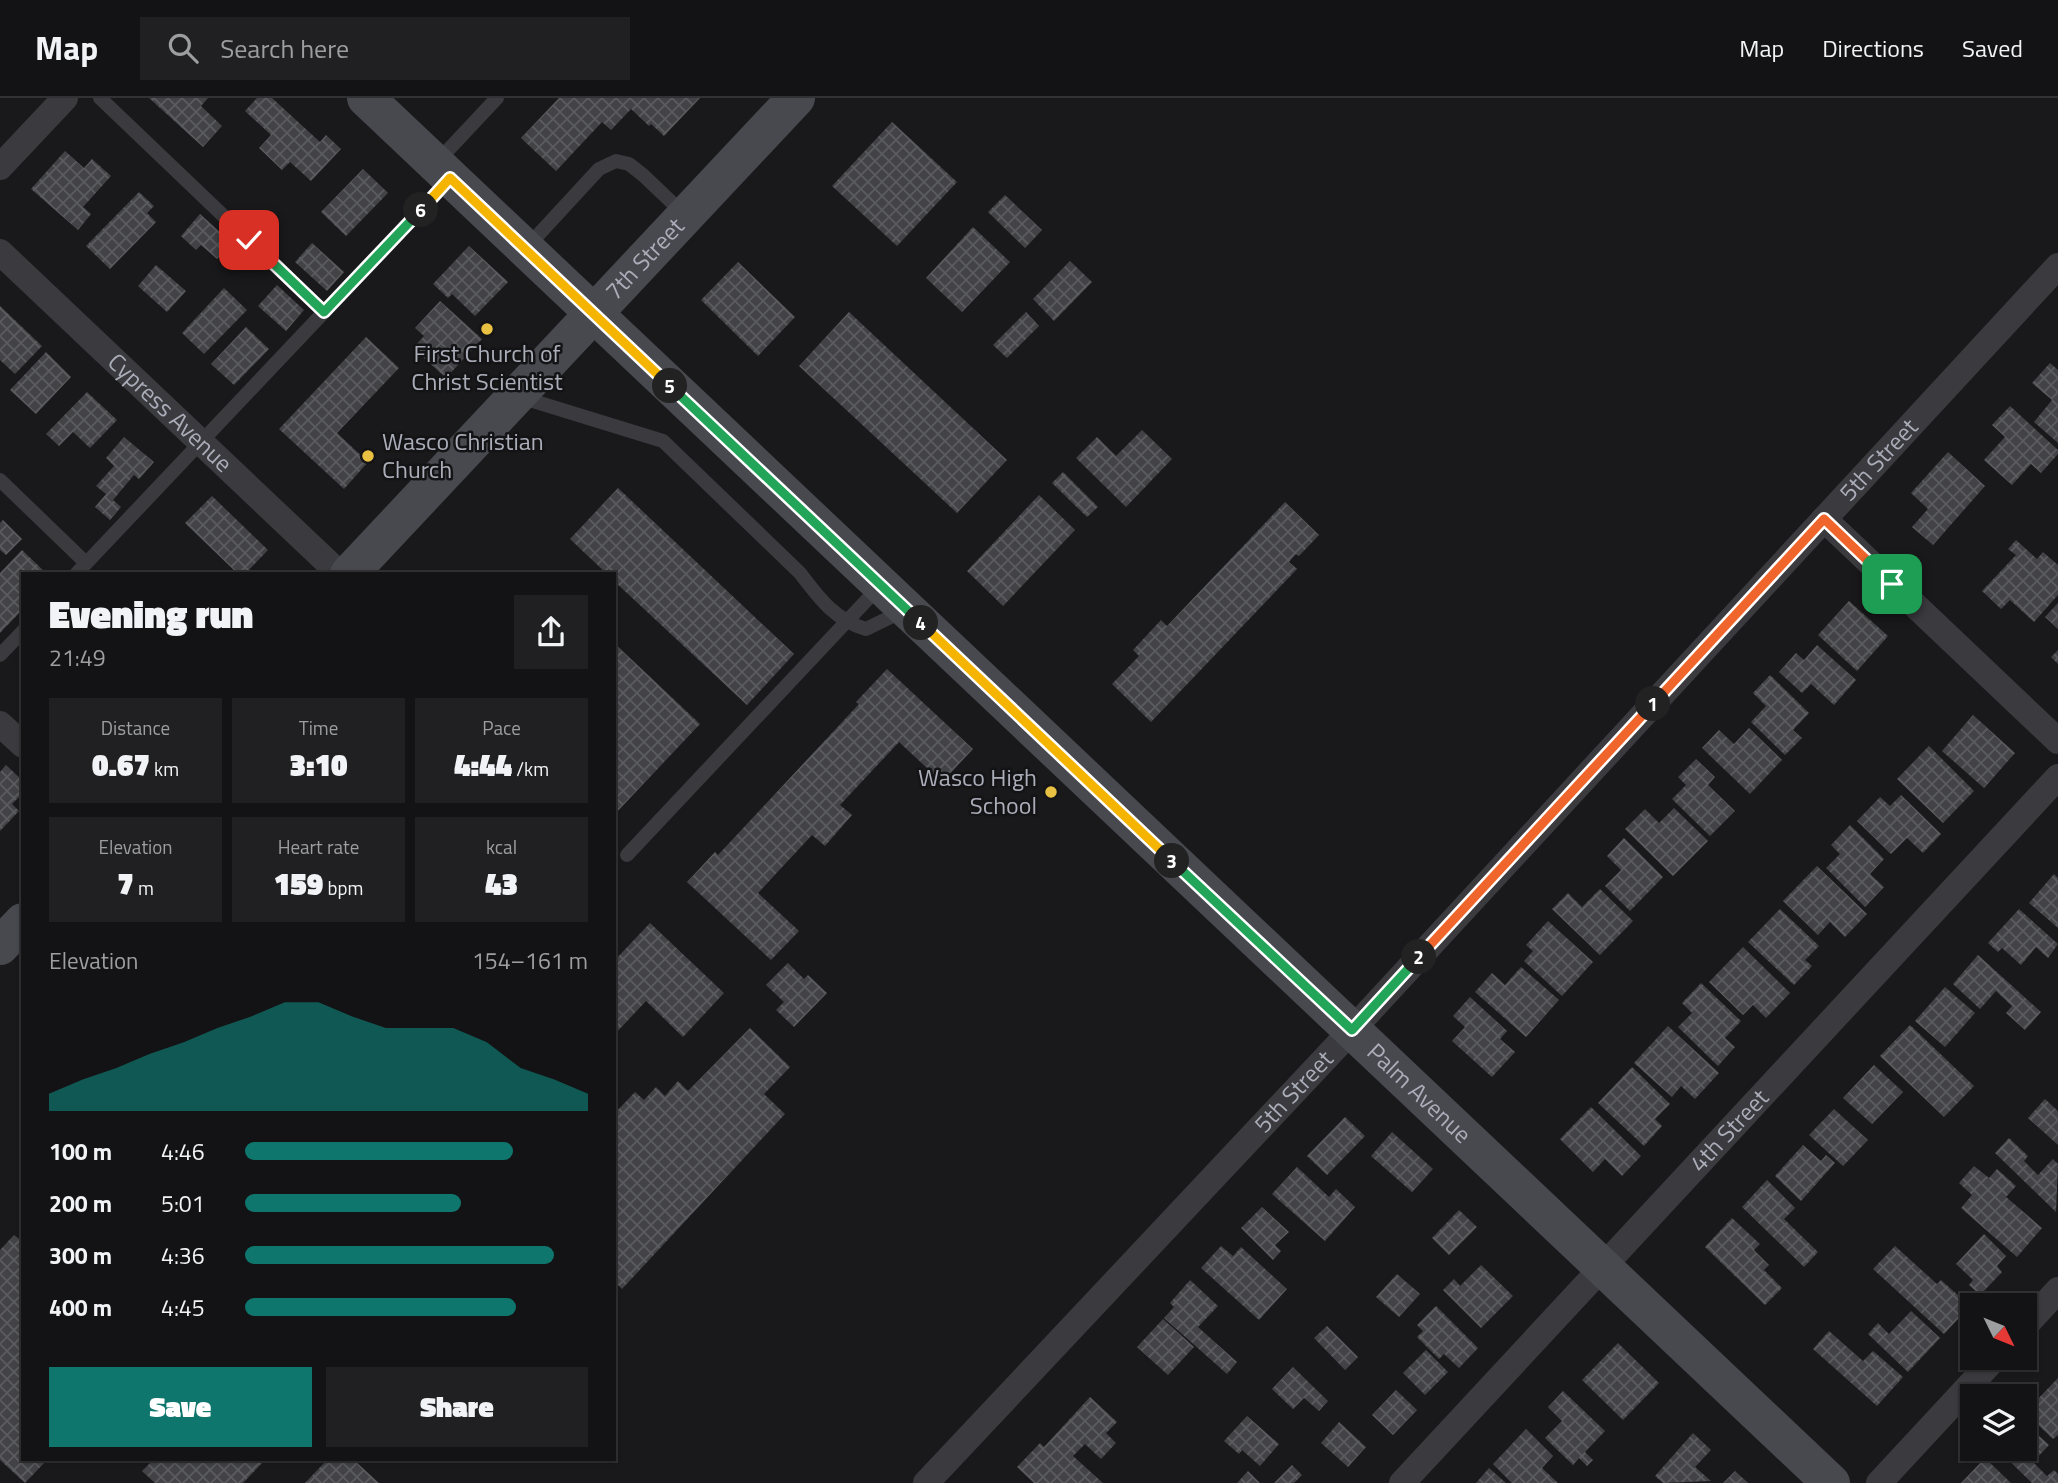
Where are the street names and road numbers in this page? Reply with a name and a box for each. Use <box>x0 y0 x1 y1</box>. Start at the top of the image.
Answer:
street label: 7th Street <box>596 208 692 308</box>
street label: Cypress Avenue <box>100 344 241 480</box>
street label: 5th Street <box>1830 409 1926 509</box>
street label: Palm Avenue <box>1359 1034 1480 1151</box>
street label: 5th Street <box>1245 1041 1342 1141</box>
street label: 4th Street <box>1681 1080 1777 1180</box>

